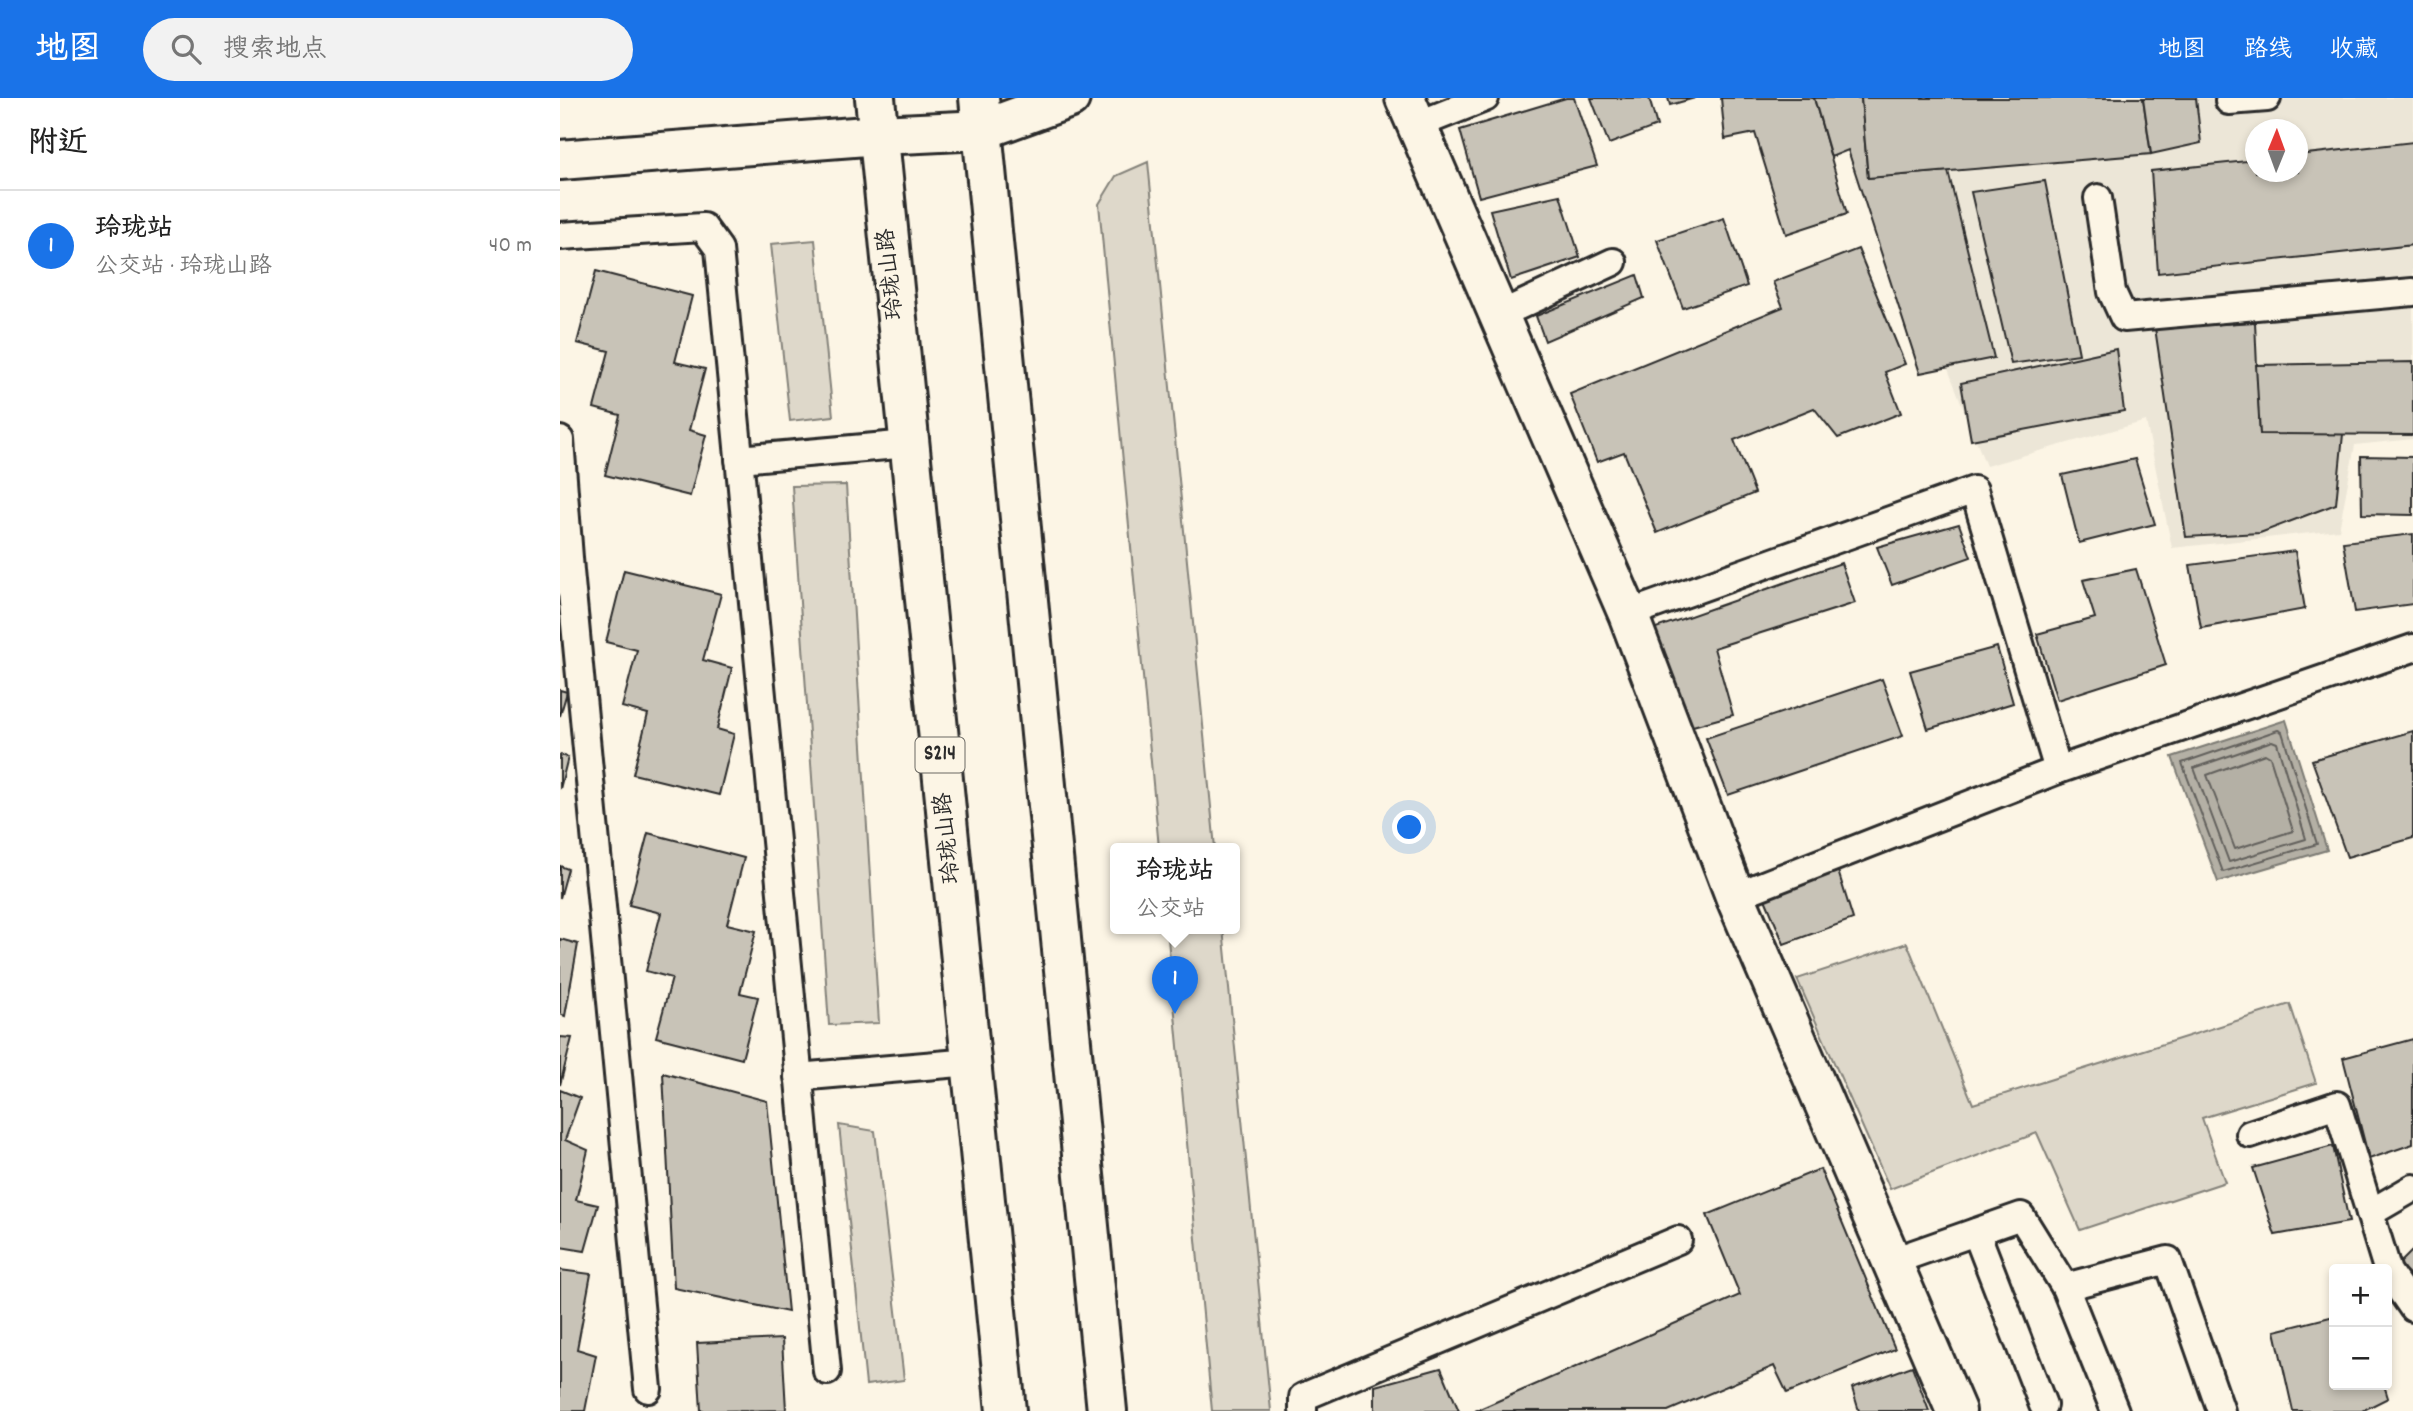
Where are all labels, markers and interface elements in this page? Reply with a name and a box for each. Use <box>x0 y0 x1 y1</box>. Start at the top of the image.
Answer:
search box <box>143 18 633 81</box>
text: 地图 <box>35 28 101 75</box>
icon: search <box>167 30 205 68</box>
text: 搜索地点 <box>223 32 327 69</box>
text: 地图 <box>2158 34 2206 68</box>
text: 路线 <box>2244 34 2292 68</box>
text: 收藏 <box>2330 34 2378 68</box>
north arrow <box>2245 119 2308 182</box>
text: 附近 <box>28 124 88 167</box>
text: 玲珑站 <box>95 211 173 248</box>
street label: 玲珑山路 <box>871 227 913 321</box>
text: 1 <box>48 230 54 263</box>
text: 40 m <box>489 230 532 263</box>
text: 公交站 · 玲珑山路 <box>95 251 272 284</box>
road number: S214 <box>916 738 964 772</box>
street label: 玲珑山路 <box>928 791 970 885</box>
your location <box>1392 810 1426 844</box>
popup <box>1110 843 1240 934</box>
text: 玲珑站 <box>1136 854 1214 891</box>
text: 公交站 <box>1136 894 1205 927</box>
pin: 1 <box>1152 956 1198 1014</box>
map controls <box>2329 1264 2392 1390</box>
button: + <box>2329 1264 2392 1327</box>
button: − <box>2329 1327 2392 1390</box>

